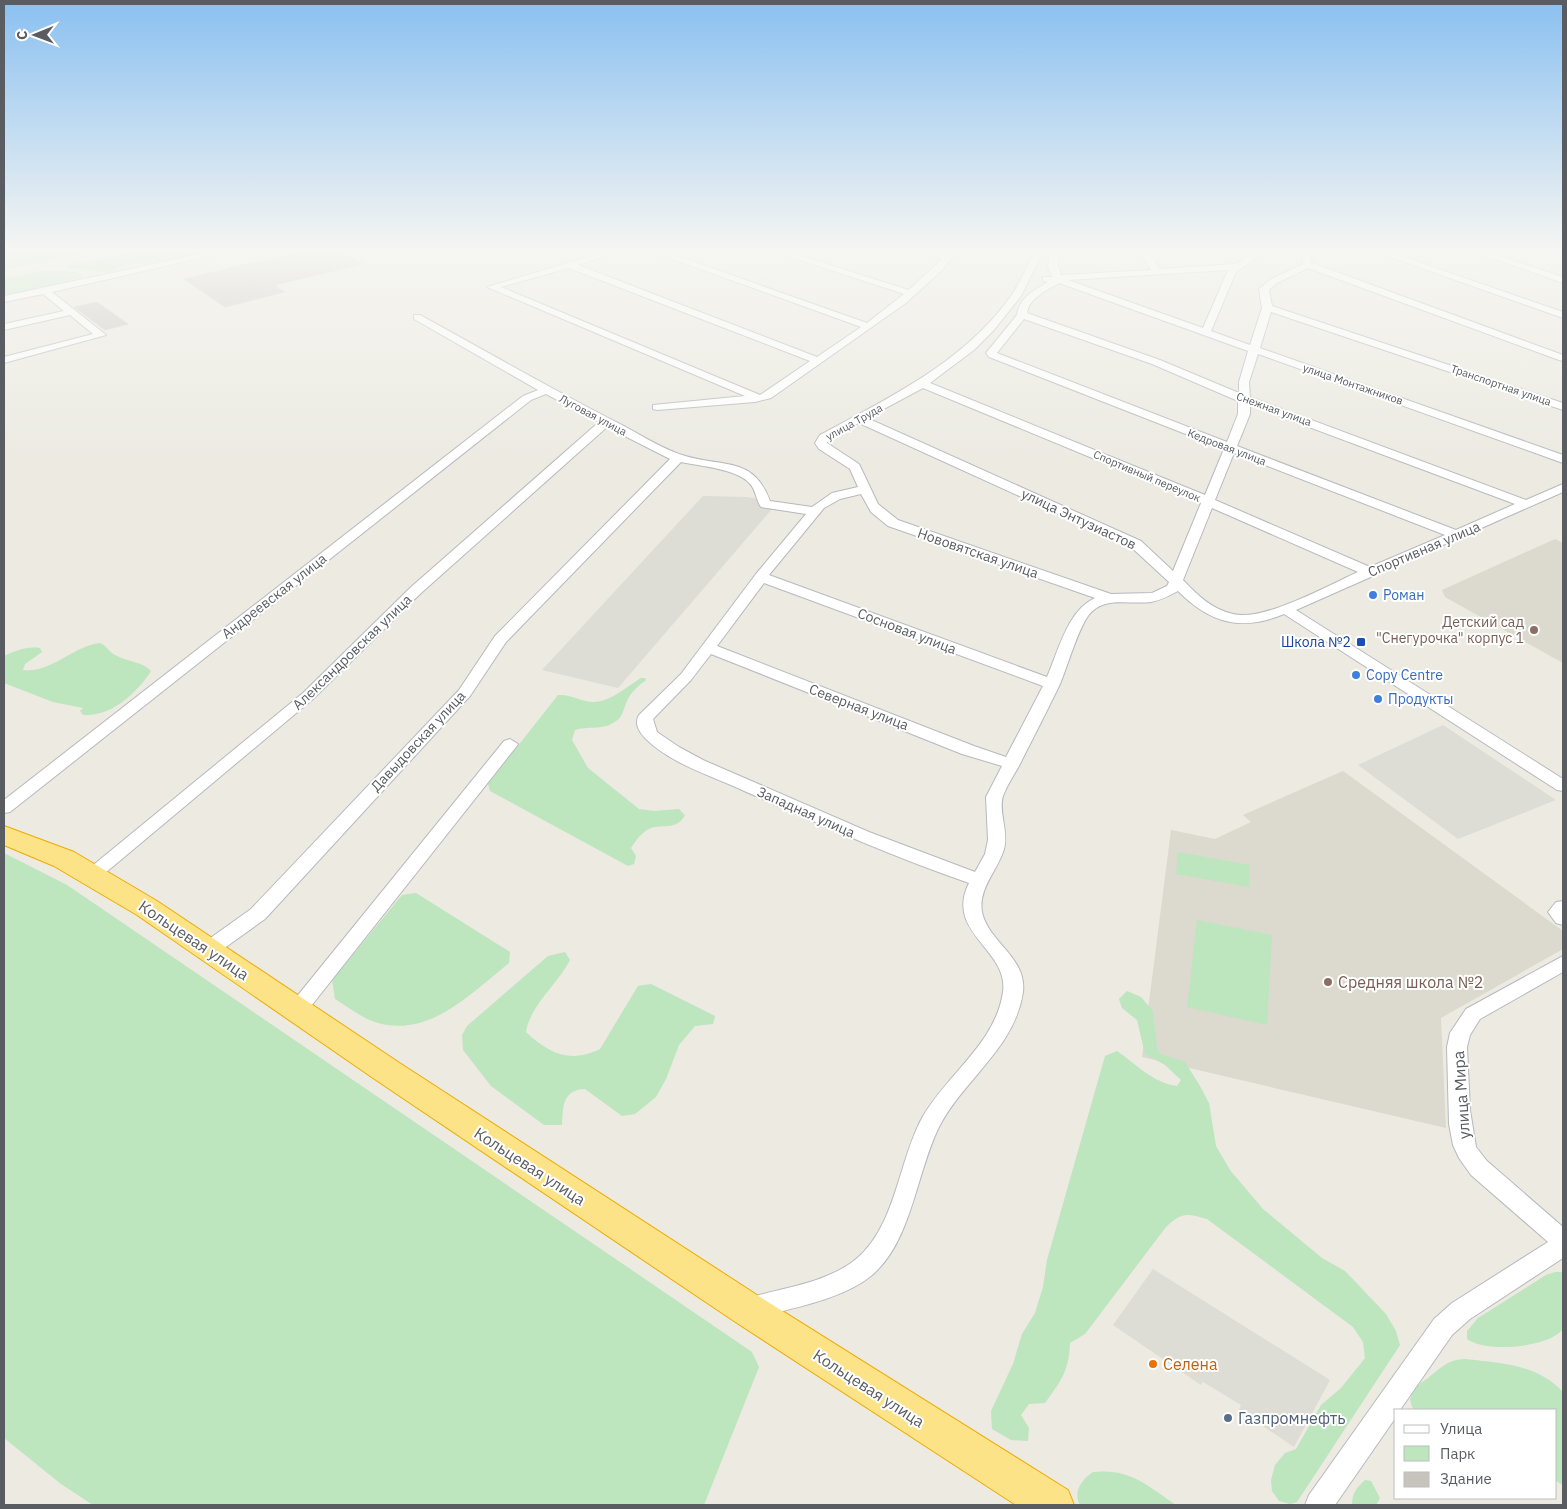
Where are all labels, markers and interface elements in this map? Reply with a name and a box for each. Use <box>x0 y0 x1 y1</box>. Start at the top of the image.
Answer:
north arrow <box>10 10 60 60</box>
text: С <box>13 31 31 40</box>
street label: улица Монтажников <box>1301 360 1405 408</box>
street label: Транспортная улица <box>1449 361 1553 409</box>
street label: Снежная улица <box>1235 389 1314 429</box>
street label: Луговая улица <box>557 391 629 439</box>
street label: улица Труда <box>823 401 885 443</box>
street label: Кедровая улица <box>1186 426 1268 468</box>
street label: Спортивный переулок <box>1091 447 1203 505</box>
street label: улица Энтузиастов <box>1019 484 1139 554</box>
street label: Спортивная улица <box>1365 517 1483 581</box>
street label: Нововятская улица <box>915 524 1041 582</box>
street label: Андреевская улица <box>218 549 331 643</box>
place label: Роман <box>1383 586 1425 604</box>
marker: Роман <box>1367 589 1379 601</box>
street label: Александровская улица <box>289 590 416 714</box>
street label: Сосновая улица <box>855 604 959 658</box>
place label: Детский сад "Снегурочка" корпус 1 <box>1376 613 1524 647</box>
marker: Детский сад "Снегурочка" корпус 1 <box>1528 624 1540 636</box>
place label: Школа №2 <box>1281 633 1351 651</box>
marker: Школа №2 <box>1355 636 1367 648</box>
place label: Copy Centre <box>1366 666 1443 684</box>
marker: Copy Centre <box>1350 669 1362 681</box>
street label: Северная улица <box>807 680 912 734</box>
street label: Давыдовская улица <box>367 687 470 795</box>
place label: Продукты <box>1388 690 1453 708</box>
marker: Продукты <box>1372 693 1384 705</box>
street label: Западная улица <box>754 782 858 842</box>
street label: Кольцевая улица <box>135 896 253 985</box>
place label: Средняя школа №2 <box>1338 972 1483 992</box>
marker: Средняя школа №2 <box>1322 976 1334 988</box>
street label: улица Мира <box>1448 1050 1474 1140</box>
street label: Кольцевая улица <box>471 1123 590 1210</box>
street label: Кольцевая улица <box>810 1345 929 1432</box>
place label: Селена <box>1163 1354 1218 1374</box>
marker: Селена <box>1147 1358 1159 1370</box>
place label: Газпромнефть <box>1238 1408 1346 1428</box>
legend <box>1394 1409 1557 1499</box>
marker: Газпромнефть <box>1222 1412 1234 1424</box>
text: Улица <box>1440 1419 1482 1438</box>
text: Парк <box>1440 1444 1475 1463</box>
text: Здание <box>1440 1469 1492 1488</box>

